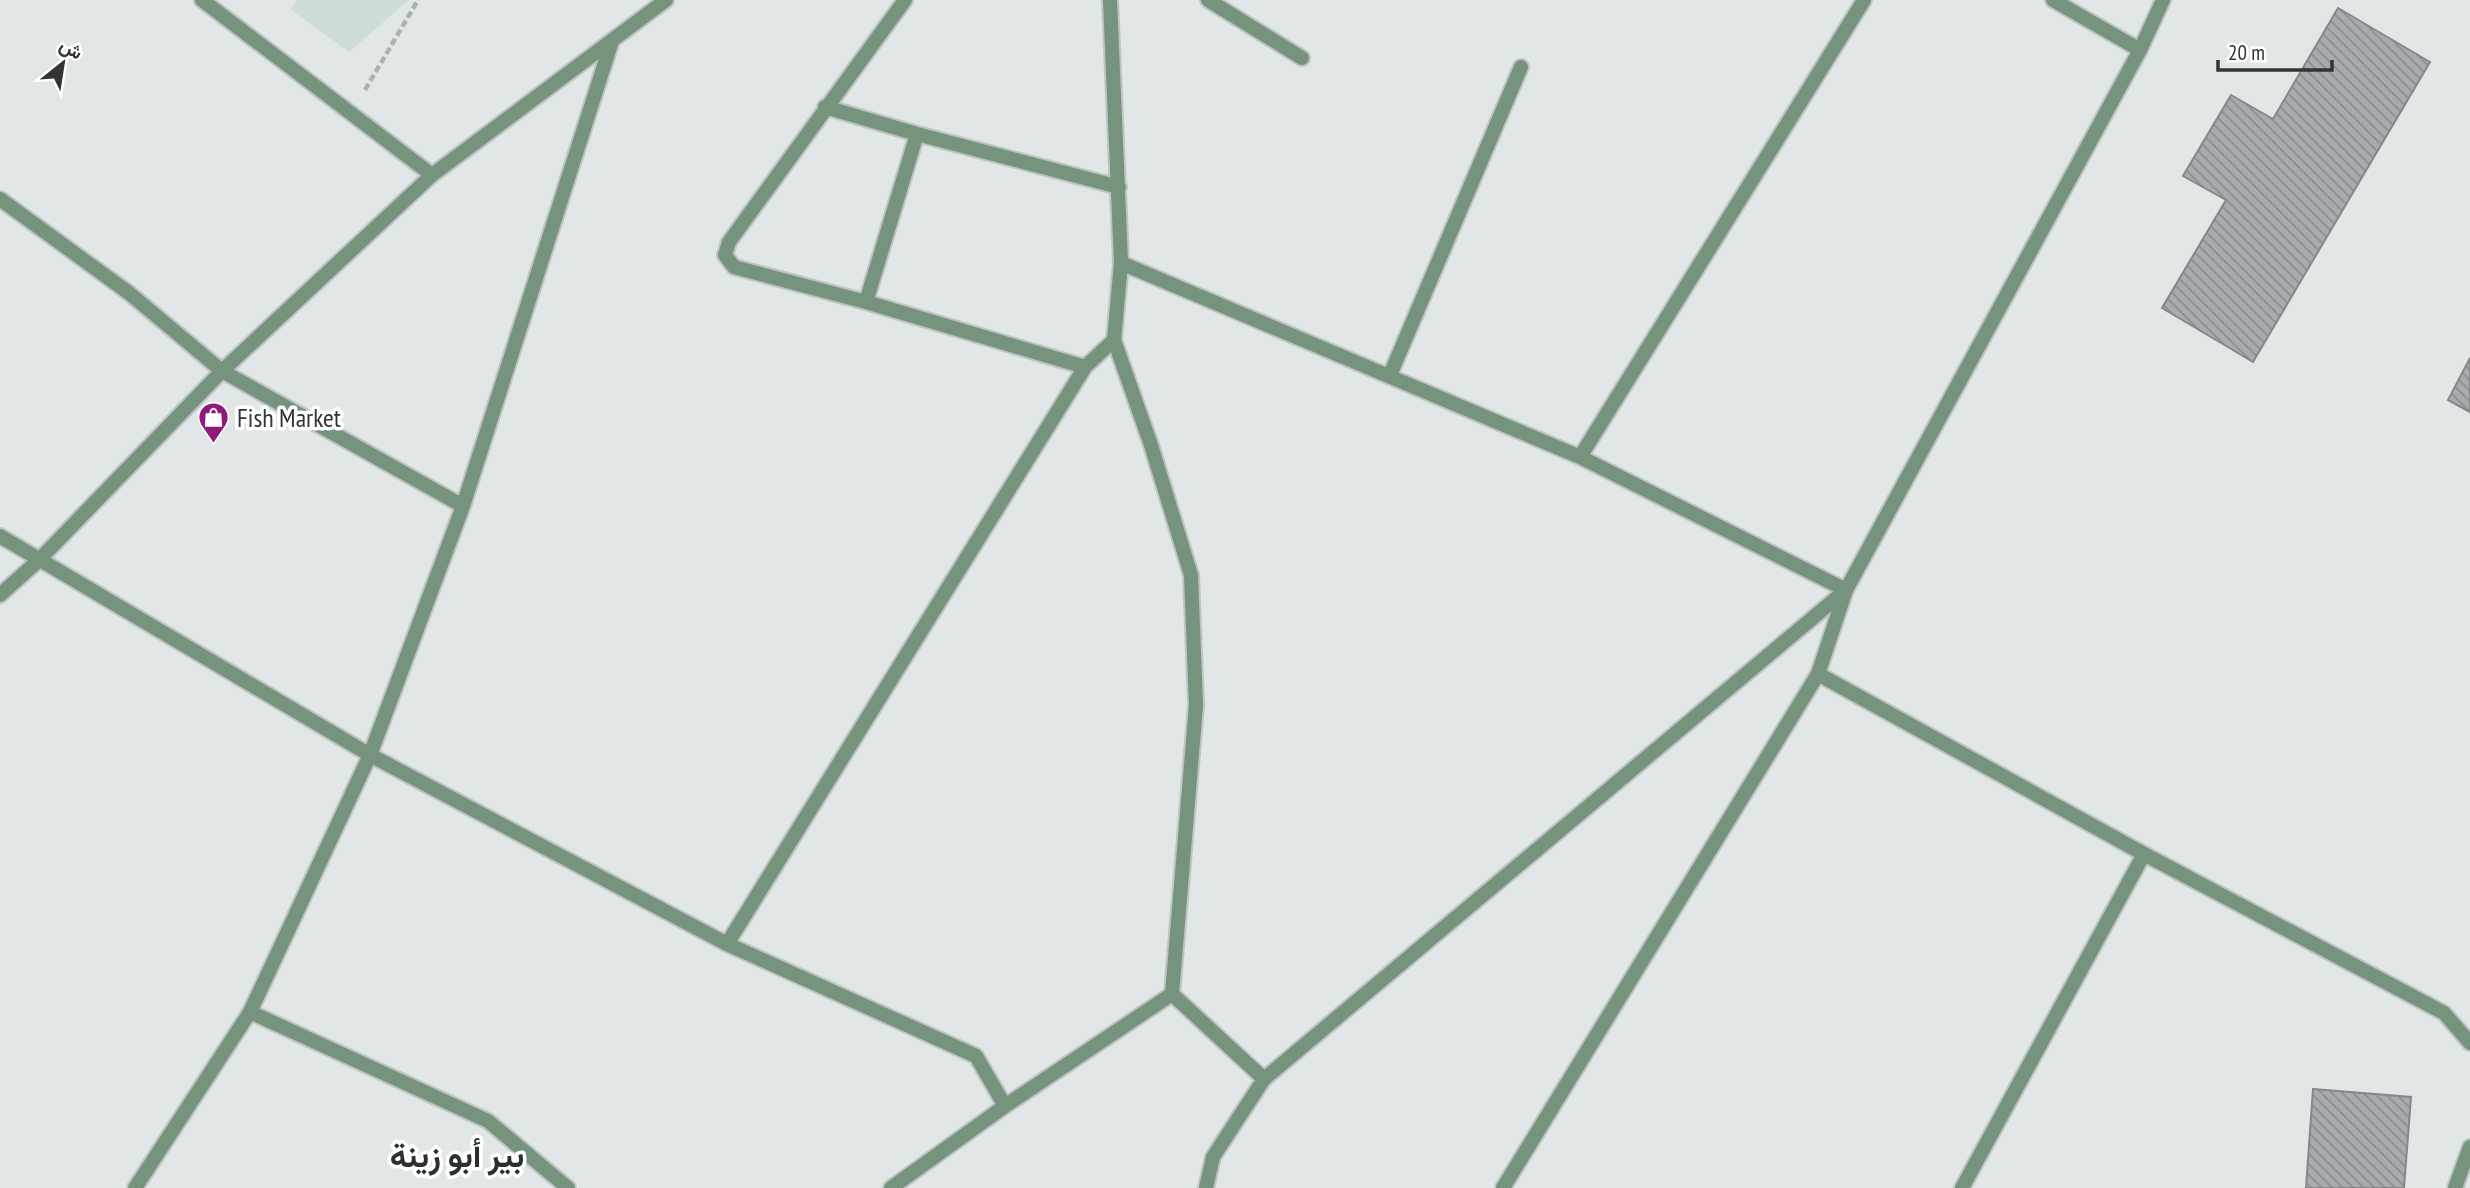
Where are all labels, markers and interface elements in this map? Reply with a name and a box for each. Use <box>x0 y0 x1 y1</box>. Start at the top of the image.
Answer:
north arrow <box>28 28 98 98</box>
scale bar <box>2218 28 2332 72</box>
text: ش <box>56 32 88 64</box>
text: 20 m <box>2228 39 2265 66</box>
shop icon: Fish Market <box>197 400 231 444</box>
place label: Fish Market <box>237 401 341 434</box>
district label: بير أبو زينة <box>390 1133 524 1176</box>

